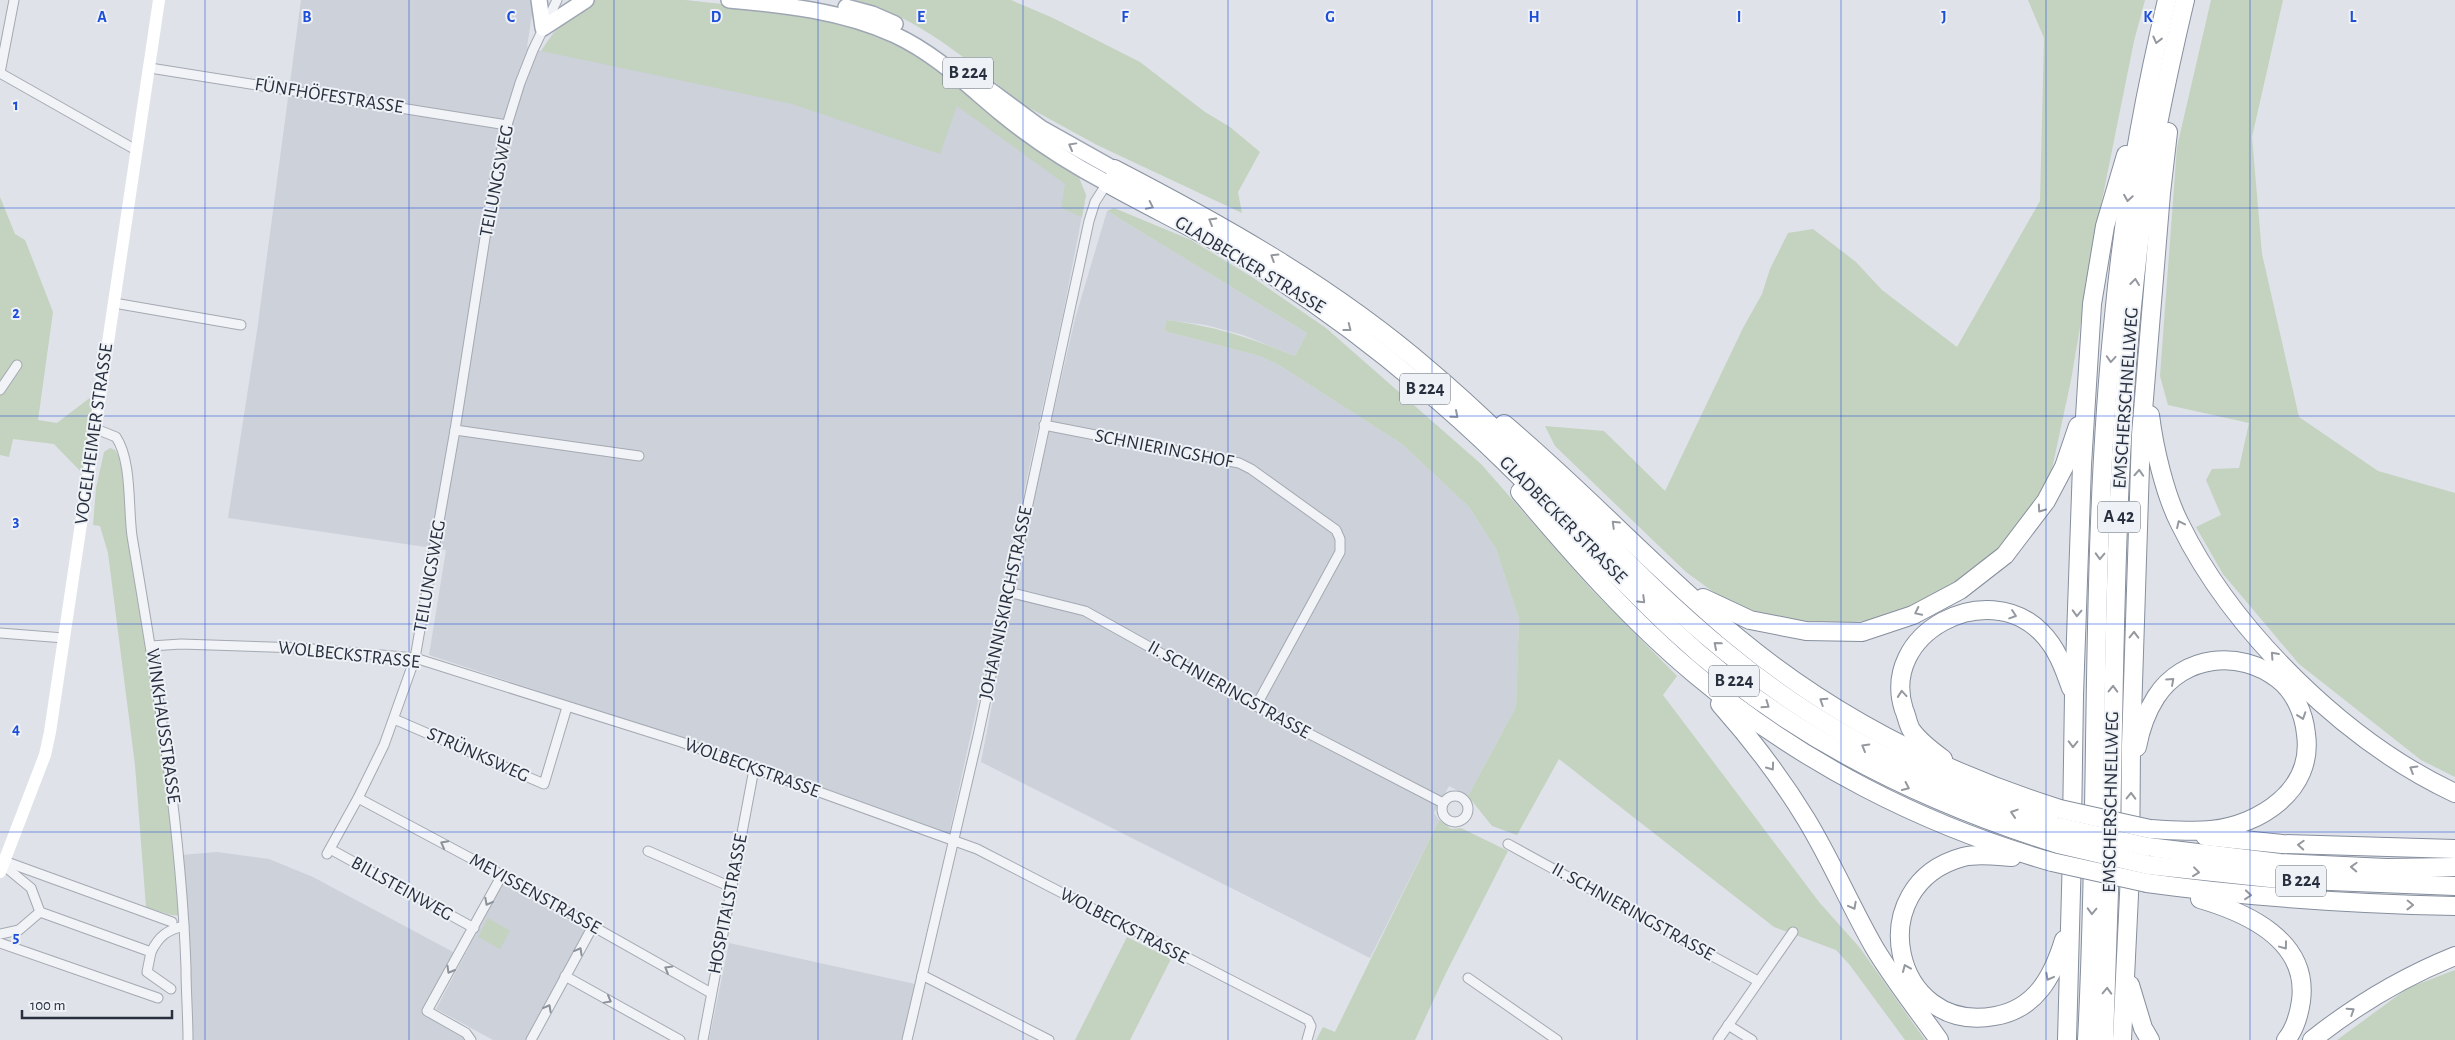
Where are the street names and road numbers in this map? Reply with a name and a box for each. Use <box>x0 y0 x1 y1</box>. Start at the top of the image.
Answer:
road number: B 224 <box>943 58 993 88</box>
street label: FÜNFHÖFESTRASSE <box>253 74 405 117</box>
street label: TEILUNGSWEG <box>477 123 517 239</box>
street label: GLADBECKER STRASSE <box>1172 213 1328 317</box>
street label: EMSCHERSCHNELLWEG <box>2110 307 2142 489</box>
street label: VOGELHEIMER STRASSE <box>72 342 116 526</box>
road number: B 224 <box>1400 374 1450 404</box>
street label: SCHNIERINGSHOF <box>1093 426 1236 472</box>
street label: GLADBECKER STRASSE <box>1496 453 1630 587</box>
road number: A 42 <box>2098 502 2140 532</box>
street label: JOHANNISKIRCHSTRASSE <box>976 505 1036 701</box>
street label: TEILUNGSWEG <box>411 518 449 634</box>
street label: II. SCHNIERINGSTRASSE <box>1145 637 1313 743</box>
street label: WOLBECKSTRASSE <box>277 638 421 672</box>
street label: WINKHAUSSTRASSE <box>143 647 183 805</box>
road number: B 224 <box>1709 666 1759 696</box>
street label: EMSCHERSCHNELLWEG <box>2100 711 2122 893</box>
street label: STRÜNKSWEG <box>424 723 532 786</box>
street label: WOLBECKSTRASSE <box>682 735 822 801</box>
street label: HOSPITALSTRASSE <box>705 832 751 976</box>
street label: MEVISSENSTRASSE <box>466 850 604 938</box>
street label: BILLSTEINWEG <box>348 853 456 925</box>
street label: II. SCHNIERINGSTRASSE <box>1549 859 1717 965</box>
road number: B 224 <box>2276 866 2326 896</box>
street label: WOLBECKSTRASSE <box>1057 884 1191 968</box>

